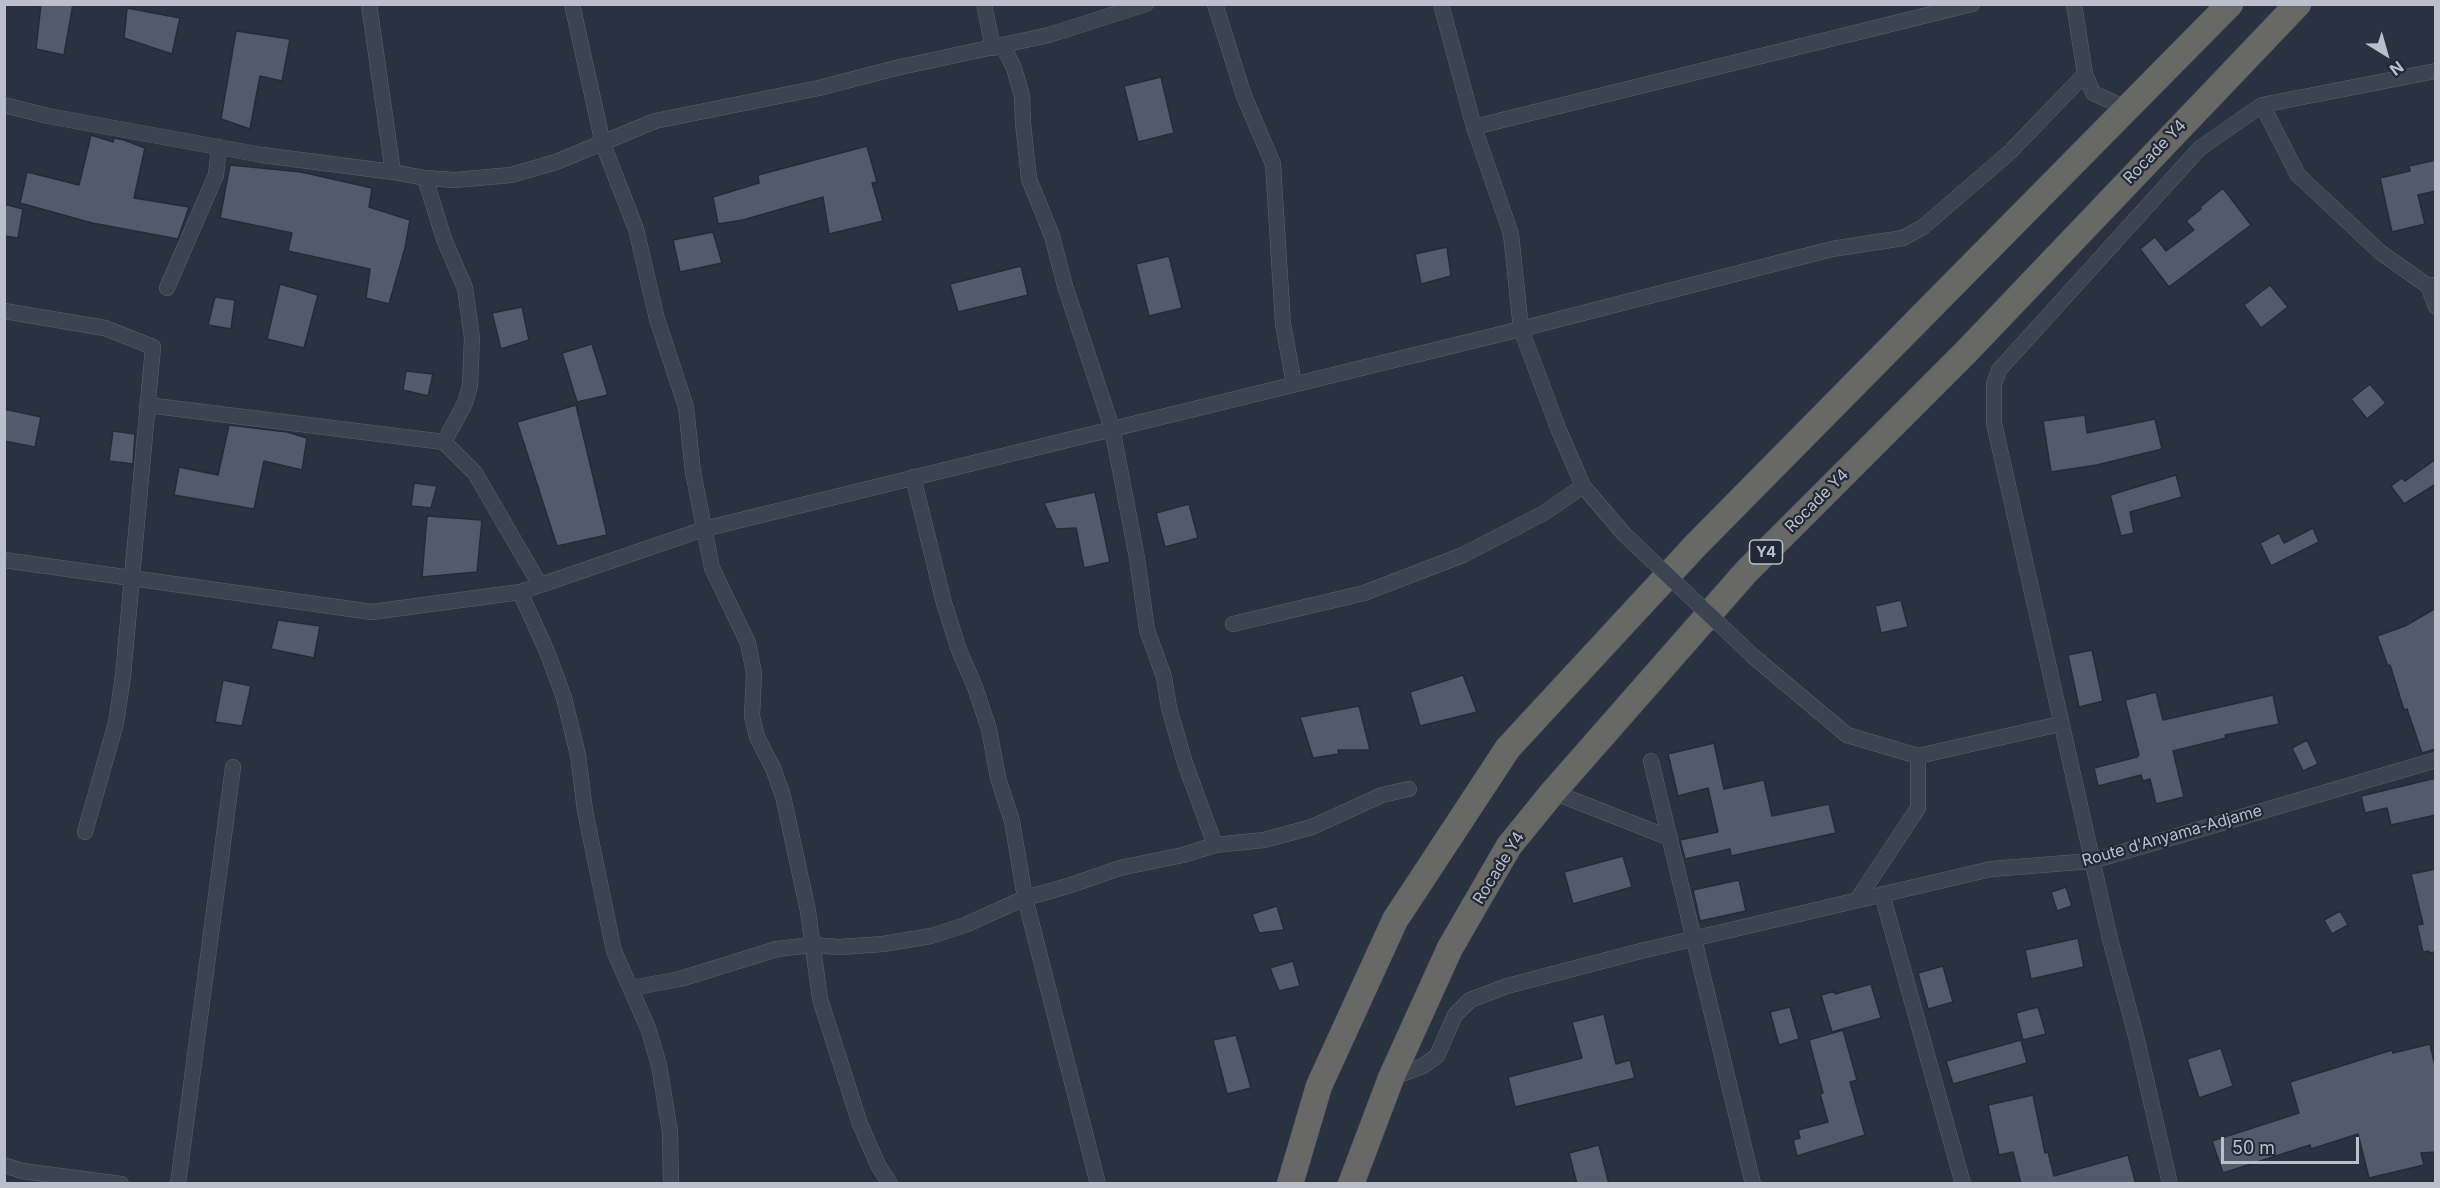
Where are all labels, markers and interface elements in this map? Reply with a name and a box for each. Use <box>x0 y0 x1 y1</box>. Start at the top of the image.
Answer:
north arrow <box>2356 24 2416 84</box>
text: N <box>2386 57 2408 80</box>
street label: Rocade Y4 <box>2120 116 2190 188</box>
street label: Rocade Y4 <box>1781 465 1853 537</box>
road number: Y4 <box>1750 540 1782 564</box>
street label: Route d'Anyama-Adjame <box>2080 801 2264 871</box>
street label: Rocade Y4 <box>1469 828 1529 908</box>
scale bar <box>2224 1125 2362 1163</box>
text: 50 m <box>2232 1137 2275 1158</box>

